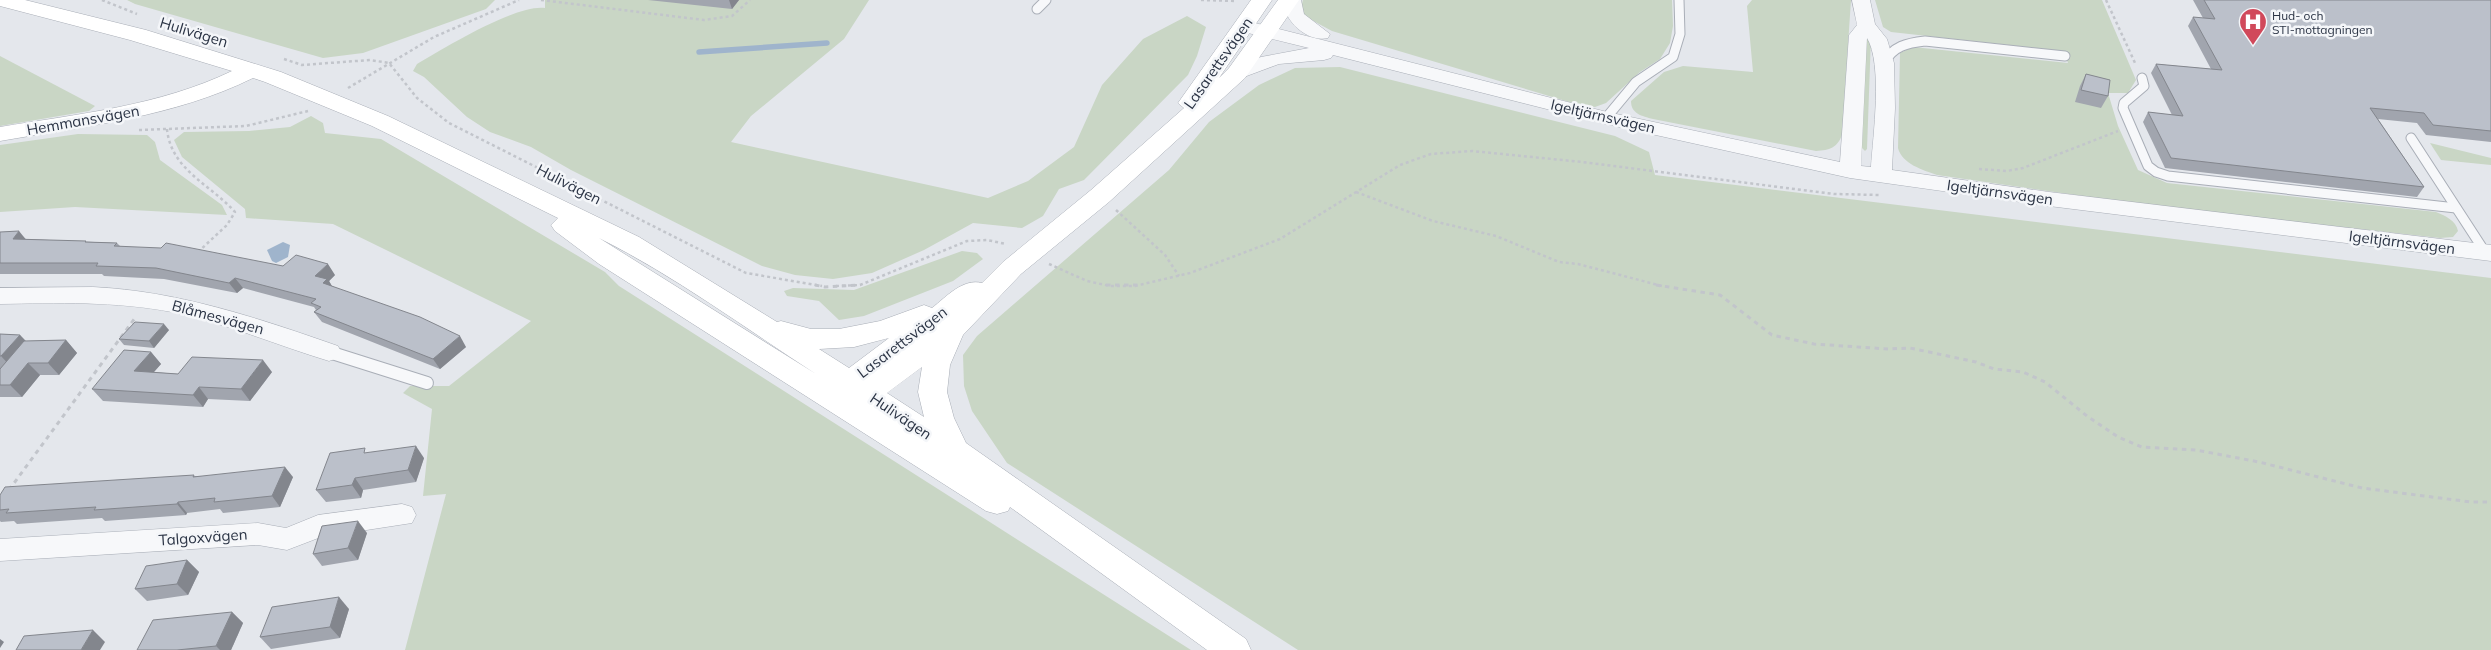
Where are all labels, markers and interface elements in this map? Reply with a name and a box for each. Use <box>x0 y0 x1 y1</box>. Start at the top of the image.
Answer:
hospital icon: Hud- och STI-mottagningen <box>2238 7 2268 46</box>
place label: Hud- och STI-mottagningen <box>2272 8 2373 37</box>
street label: Hulivägen <box>158 13 230 51</box>
street label: Lasarettsvägen <box>1179 13 1257 113</box>
street label: Igeltjärnsvägen <box>1549 95 1657 137</box>
street label: Hemmansvägen <box>25 101 141 139</box>
street label: Hulivägen <box>533 160 605 208</box>
street label: Igeltjärnsvägen <box>1946 175 2054 209</box>
street label: Igeltjärnsvägen <box>2348 226 2456 258</box>
street label: Blåmesvägen <box>170 296 266 338</box>
street label: Lasarettsvägen <box>853 302 951 382</box>
street label: Hulivägen <box>867 388 935 444</box>
street label: Talgoxvägen <box>158 524 248 550</box>

